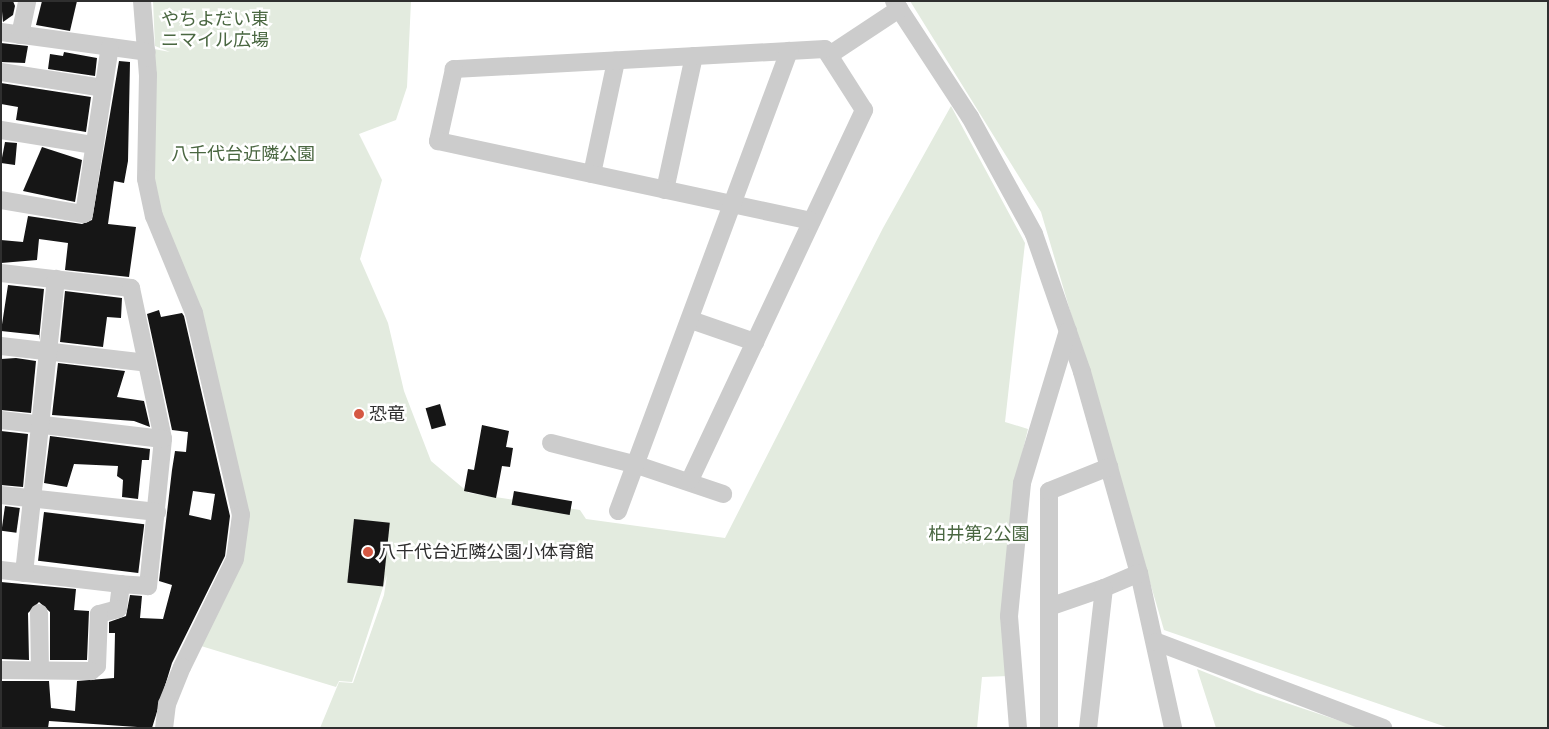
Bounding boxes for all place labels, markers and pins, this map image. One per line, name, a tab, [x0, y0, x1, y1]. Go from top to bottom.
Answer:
place label: 恐竜	[369, 403, 405, 425]
marker: 恐竜	[353, 408, 365, 420]
place label: 八千代台近隣公園小体育館	[378, 541, 594, 563]
marker: 八千代台近隣公園小体育館	[362, 546, 374, 558]

